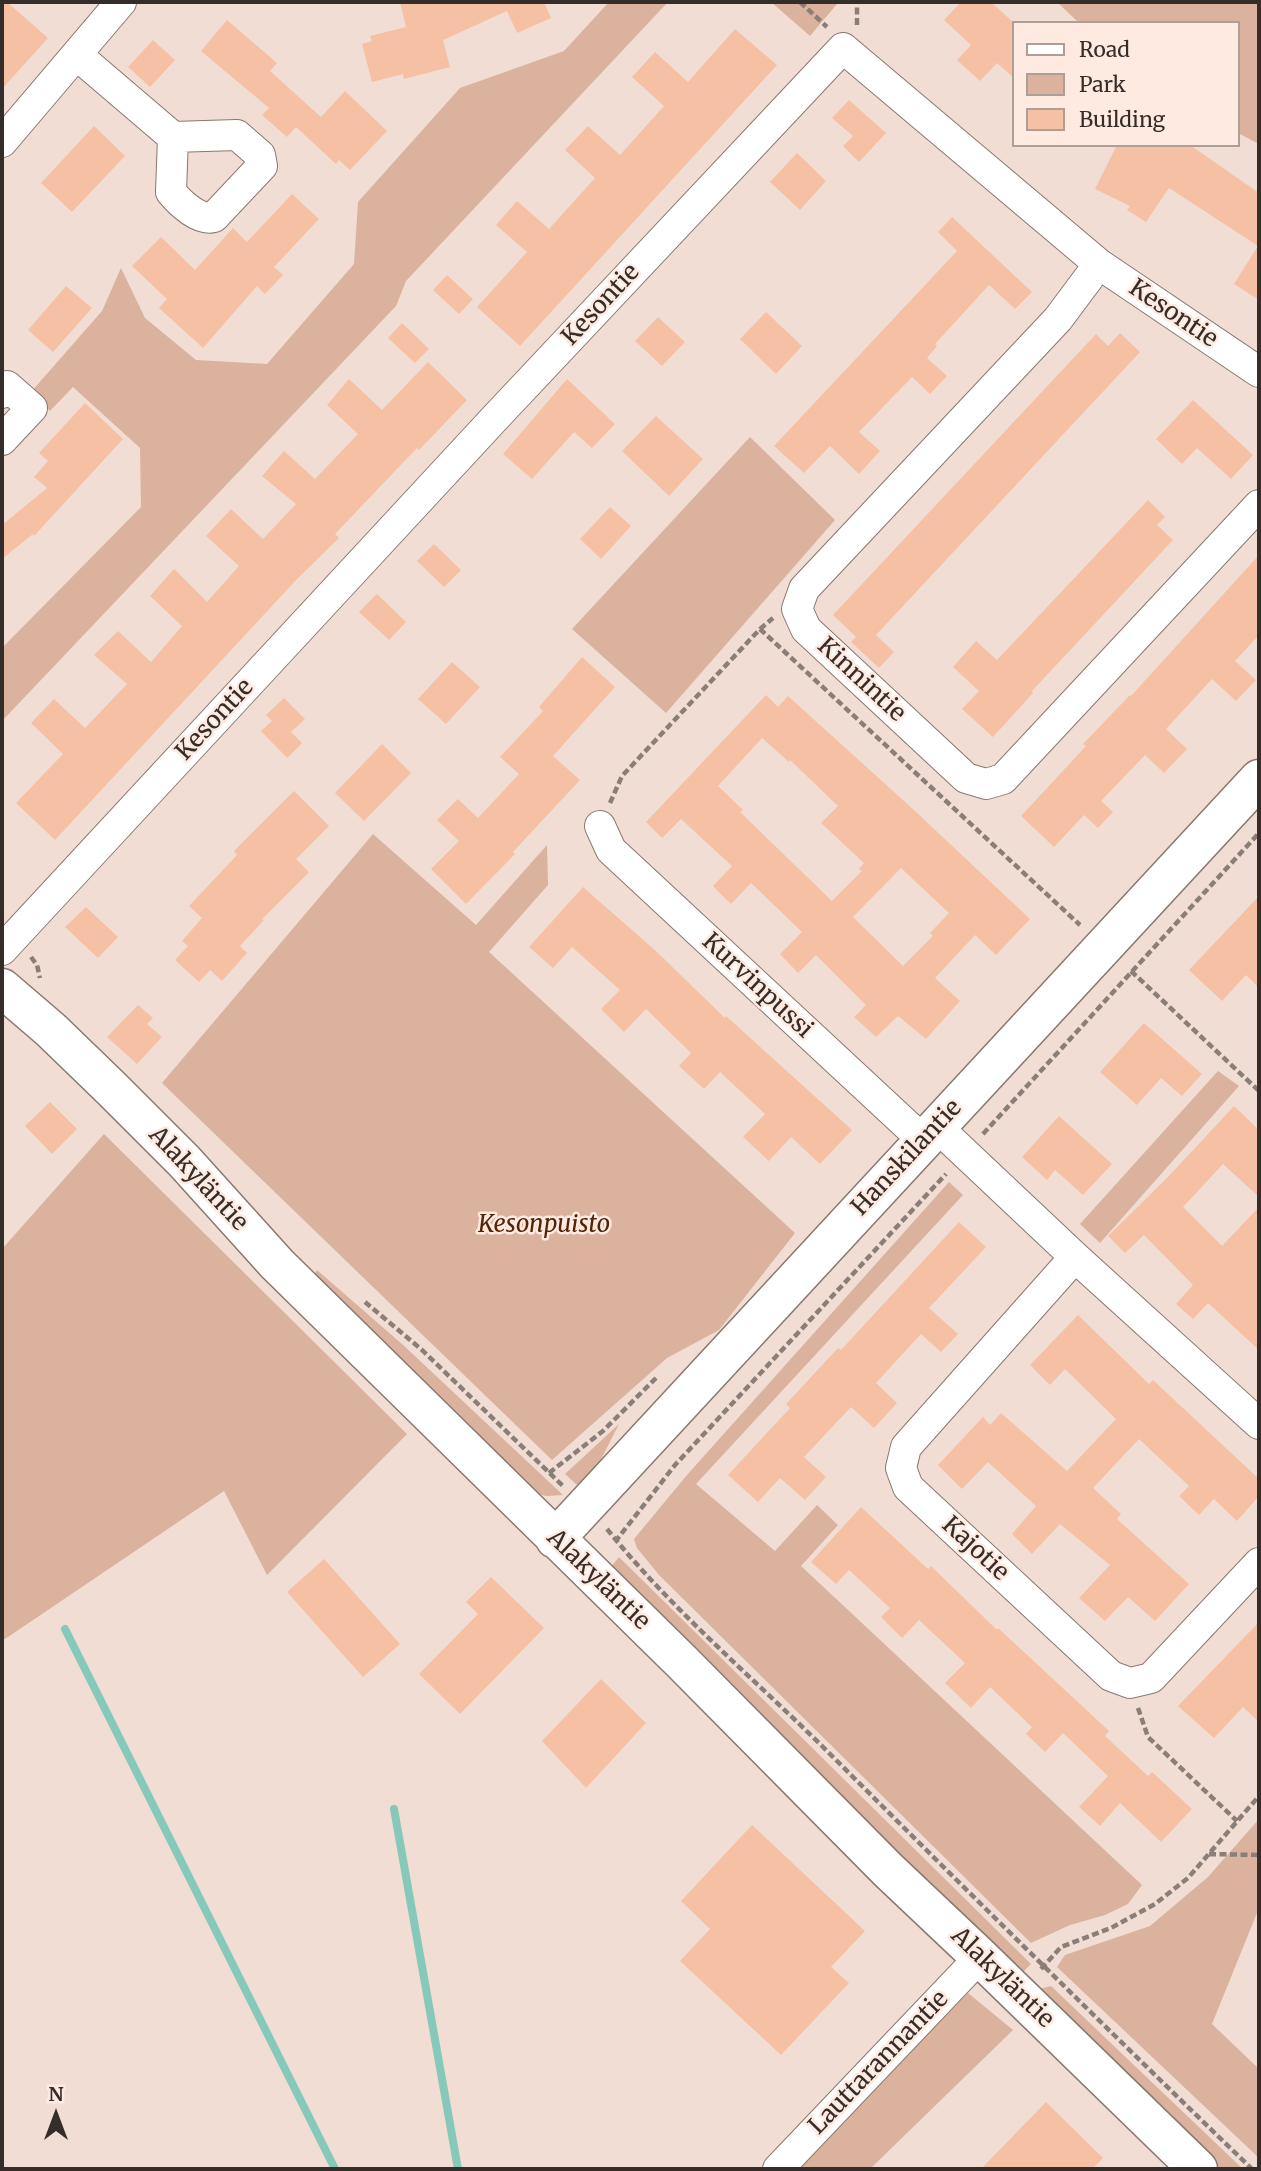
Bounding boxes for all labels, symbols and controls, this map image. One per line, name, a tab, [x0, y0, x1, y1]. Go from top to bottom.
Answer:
legend	[1012, 21, 1240, 147]
text: Road	[1079, 36, 1130, 63]
text: Park	[1079, 71, 1126, 98]
text: Building	[1079, 106, 1165, 133]
street label: Kesontie	[556, 258, 646, 352]
street label: Kesontie	[1123, 274, 1223, 354]
street label: Kinnintie	[811, 632, 911, 728]
street label: Kesontie	[170, 673, 260, 767]
street label: Kurvinpussi	[696, 928, 818, 1044]
street label: Hanskilantie	[846, 1094, 968, 1222]
street label: Alakyläntie	[143, 1121, 253, 1237]
park label: Kesonpuisto	[478, 1211, 610, 1239]
street label: Kajotie	[936, 1511, 1014, 1587]
street label: Alakyläntie	[541, 1524, 655, 1636]
street label: Alakyläntie	[945, 1922, 1059, 2034]
street label: Lauttarannantie	[803, 1985, 955, 2141]
north arrow	[21, 2080, 91, 2150]
text: N	[48, 2082, 64, 2106]

